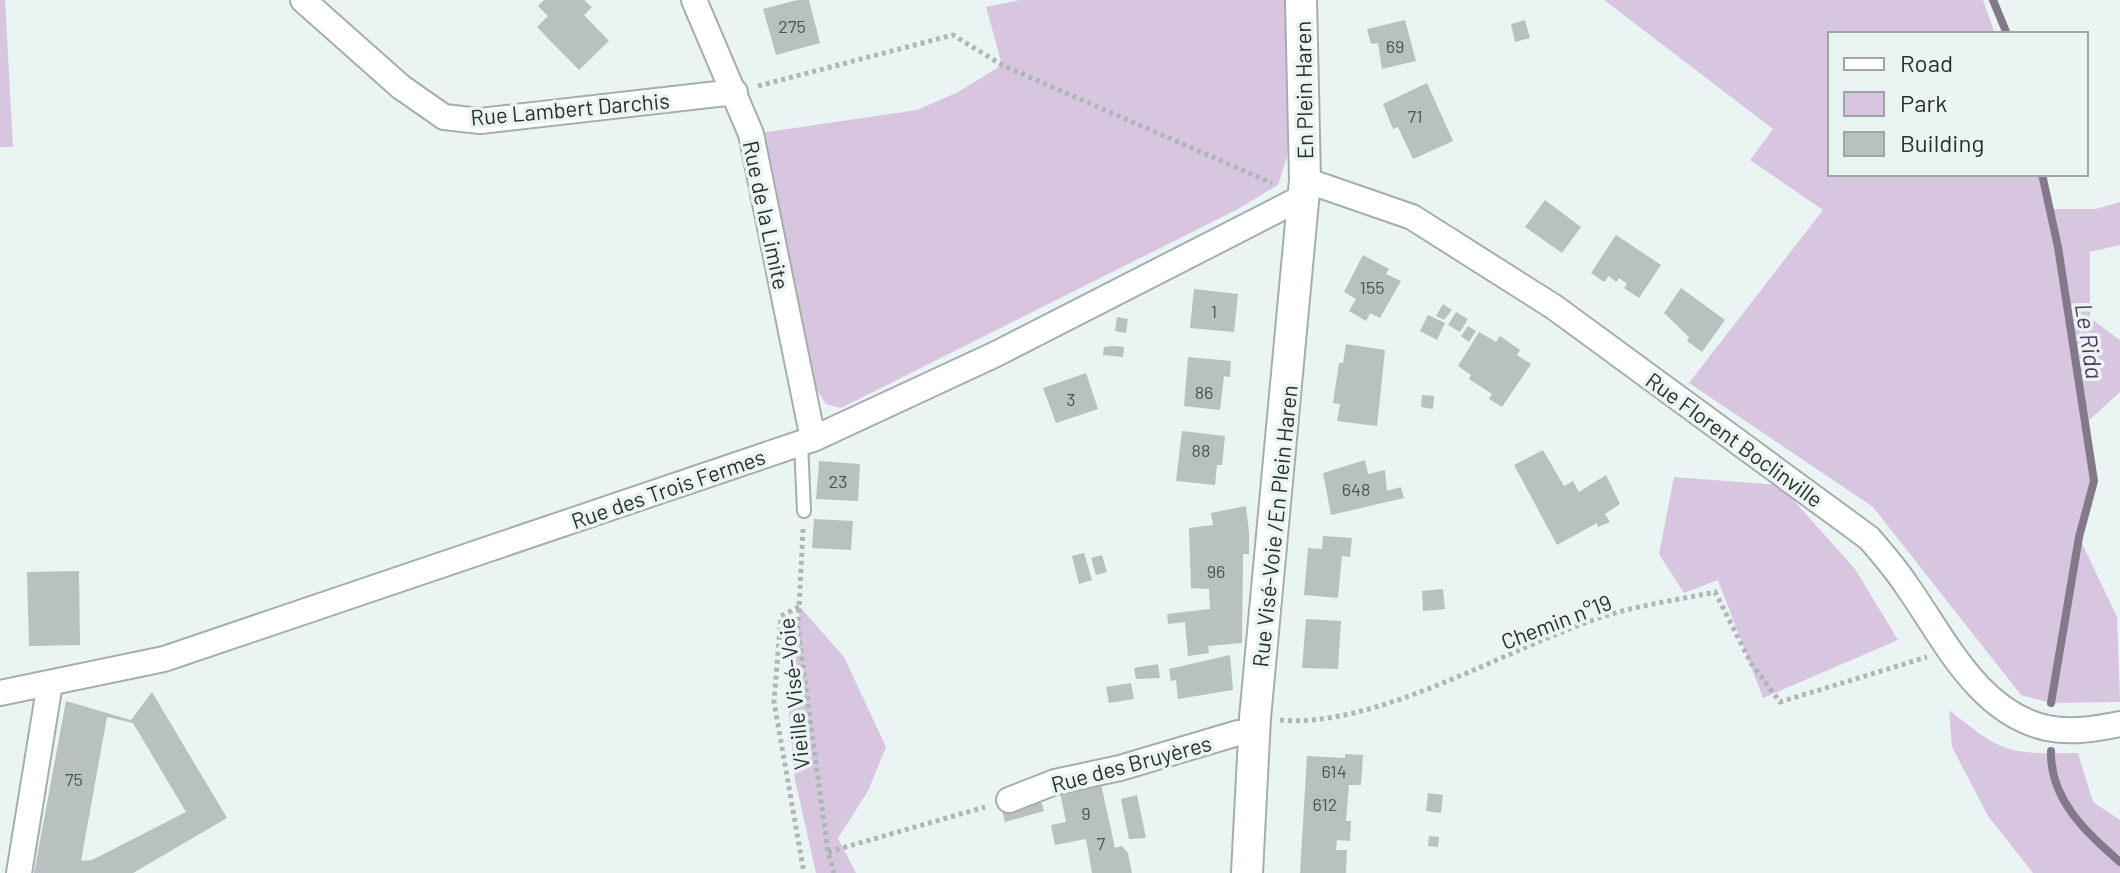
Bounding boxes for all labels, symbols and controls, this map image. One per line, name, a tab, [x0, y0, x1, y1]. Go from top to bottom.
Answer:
house number: 275	[778, 15, 806, 37]
street label: En Plein Haren	[1289, 21, 1317, 159]
legend	[1828, 32, 2088, 176]
house number: 69	[1386, 35, 1404, 57]
text: Road	[1900, 48, 1953, 77]
street label: Rue Lambert Darchis	[469, 86, 671, 130]
text: Park	[1900, 88, 1947, 117]
house number: 71	[1408, 105, 1422, 127]
text: Building	[1900, 128, 1984, 157]
street label: Rue de la Limite	[739, 138, 795, 292]
house number: 155	[1360, 276, 1384, 298]
house number: 1	[1211, 300, 1217, 322]
water label: Le Rida	[2070, 301, 2110, 381]
street label: Rue Florent Boclinville	[1641, 366, 1829, 512]
house number: 86	[1195, 381, 1213, 403]
street label: Rue Visé-Voie /En Plein Haren	[1246, 384, 1302, 668]
house number: 3	[1066, 388, 1076, 410]
house number: 88	[1192, 439, 1210, 461]
street label: Rue des Trois Fermes	[568, 443, 768, 533]
house number: 23	[829, 470, 847, 492]
house number: 648	[1342, 478, 1370, 500]
house number: 96	[1207, 560, 1225, 582]
street label: Chemin n°19	[1497, 588, 1615, 654]
street label: Vieille Visé-Voie	[772, 617, 814, 771]
street label: Rue des Bruyères	[1048, 729, 1214, 797]
house number: 614	[1321, 760, 1347, 782]
house number: 75	[65, 768, 83, 790]
house number: 612	[1313, 793, 1337, 815]
house number: 9	[1081, 802, 1091, 824]
house number: 7	[1097, 832, 1106, 854]

